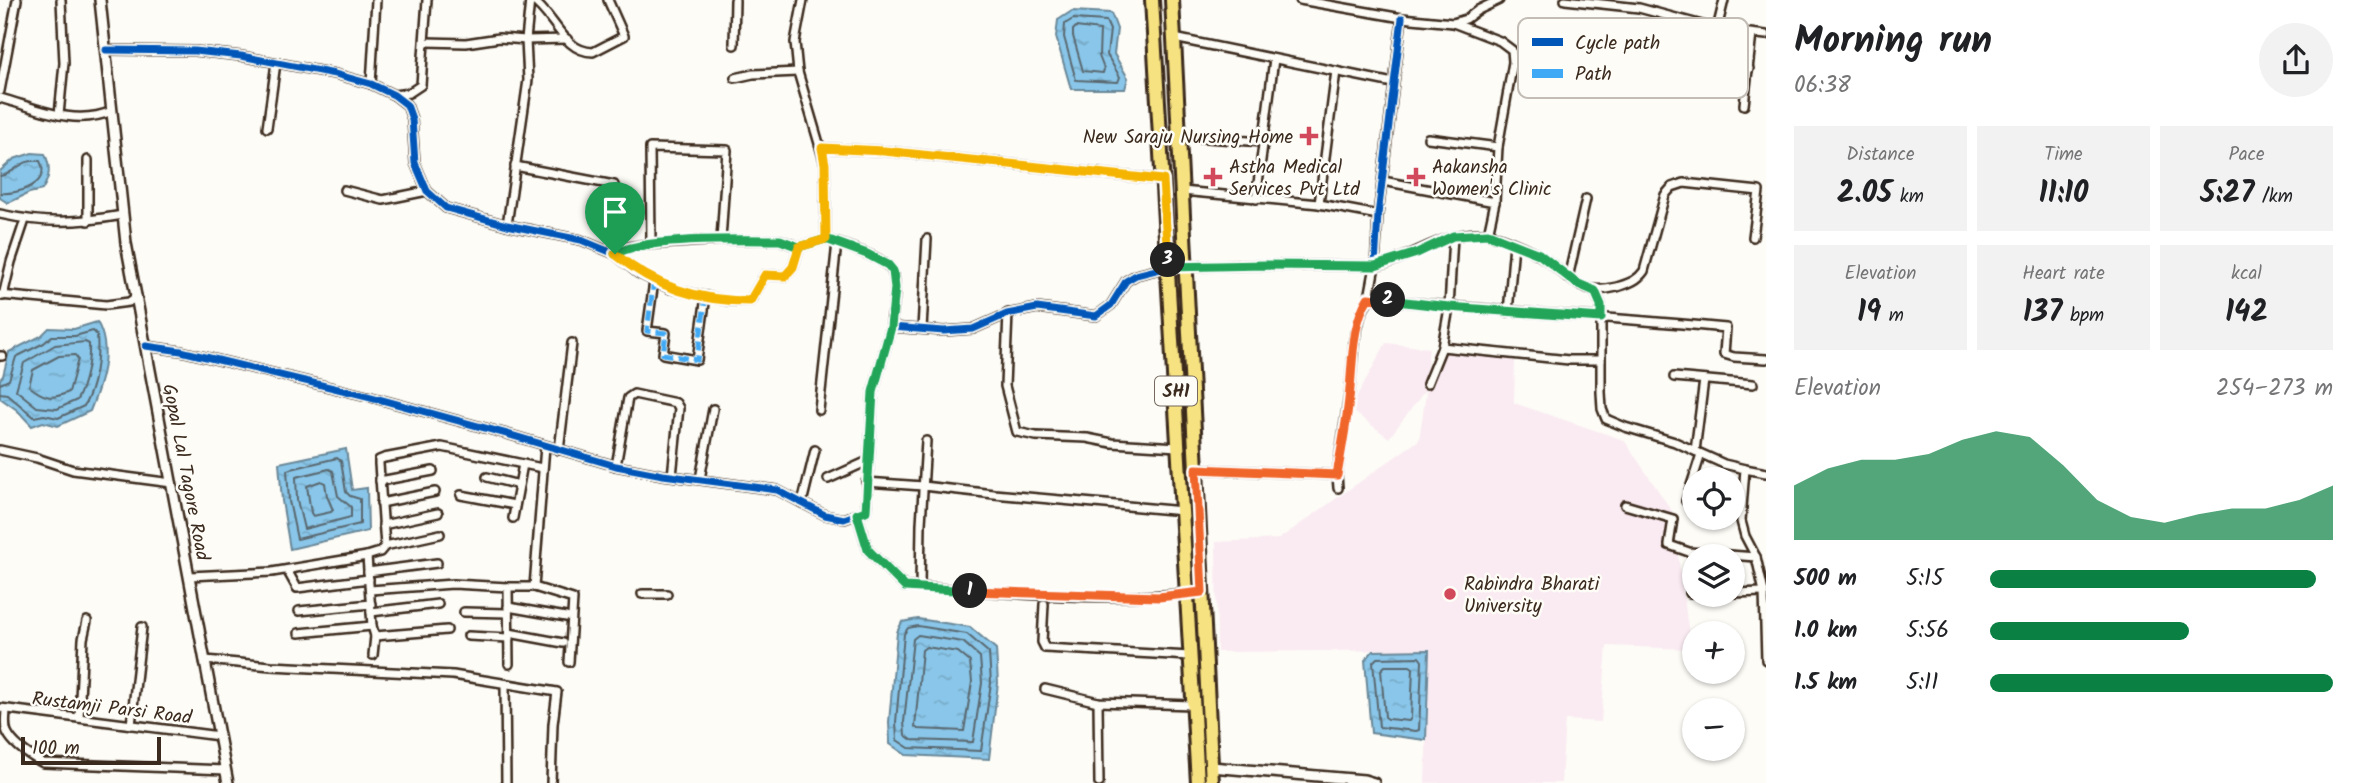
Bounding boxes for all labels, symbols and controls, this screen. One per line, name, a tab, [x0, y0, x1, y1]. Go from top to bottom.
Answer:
text: Morning run	[1794, 12, 1992, 72]
legend	[1518, 18, 1748, 98]
button: share	[2259, 23, 2333, 97]
text: Cycle path	[1575, 29, 1660, 59]
text: Path	[1575, 60, 1612, 90]
text: 06:38	[1794, 68, 1851, 104]
place label: New Saraju Nursing Home	[1083, 123, 1293, 153]
marker: New Saraju Nursing Home	[1299, 126, 1319, 146]
text: Distance	[1846, 140, 1915, 170]
text: Time	[2044, 140, 2083, 170]
text: Pace	[2228, 140, 2265, 170]
place label: Astha Medical Services Pvt Ltd	[1229, 153, 1360, 205]
place label: Aakansha Women's Clinic	[1432, 153, 1551, 205]
marker: Astha Medical Services Pvt Ltd	[1203, 167, 1223, 187]
marker: Aakansha Women's Clinic	[1406, 167, 1426, 187]
text: 2.05	[1837, 170, 1892, 218]
text: 11:10	[2039, 170, 2088, 218]
text: 5:27	[2200, 170, 2254, 218]
pin	[585, 182, 645, 254]
text: km	[1892, 182, 1924, 212]
text: /km	[2254, 182, 2293, 212]
icon: arrive	[596, 193, 634, 231]
pin: 3	[1150, 243, 1186, 278]
text: 3	[1162, 244, 1173, 274]
text: Elevation	[1845, 259, 1916, 289]
text: Heart rate	[2022, 259, 2105, 289]
text: kcal	[2231, 259, 2262, 289]
pin: 2	[1370, 282, 1406, 318]
text: 2	[1382, 284, 1393, 314]
text: 19	[1857, 289, 1881, 337]
text: 137	[2023, 289, 2062, 337]
text: 142	[2225, 289, 2268, 337]
text: m	[1881, 301, 1904, 331]
text: bpm	[2062, 301, 2104, 331]
text: Elevation	[1794, 371, 1881, 407]
text: 254–273 m	[2216, 371, 2333, 407]
road number: SH1	[1155, 376, 1197, 405]
street label: Gopal Lal Tagore Road	[153, 382, 217, 564]
map controls	[1682, 467, 1745, 761]
button: locate	[1682, 467, 1745, 530]
button: layers	[1682, 544, 1745, 607]
text: 500 m	[1794, 561, 1857, 597]
text: 5:15	[1906, 561, 1944, 597]
place label: Rabindra Bharati University	[1464, 570, 1601, 622]
pin: 1	[953, 574, 988, 608]
text: 1	[967, 575, 972, 605]
marker: Rabindra Bharati University	[1442, 586, 1458, 602]
text: 1.0 km	[1794, 613, 1857, 649]
text: 5:56	[1906, 613, 1949, 649]
button: +	[1682, 621, 1745, 684]
text: 1.5 km	[1794, 665, 1857, 701]
text: 5:11	[1906, 665, 1938, 701]
street label: Rustamji Parsi Road	[30, 684, 194, 734]
button: −	[1682, 698, 1745, 761]
scale bar	[21, 734, 161, 766]
text: 100 m	[32, 734, 80, 764]

